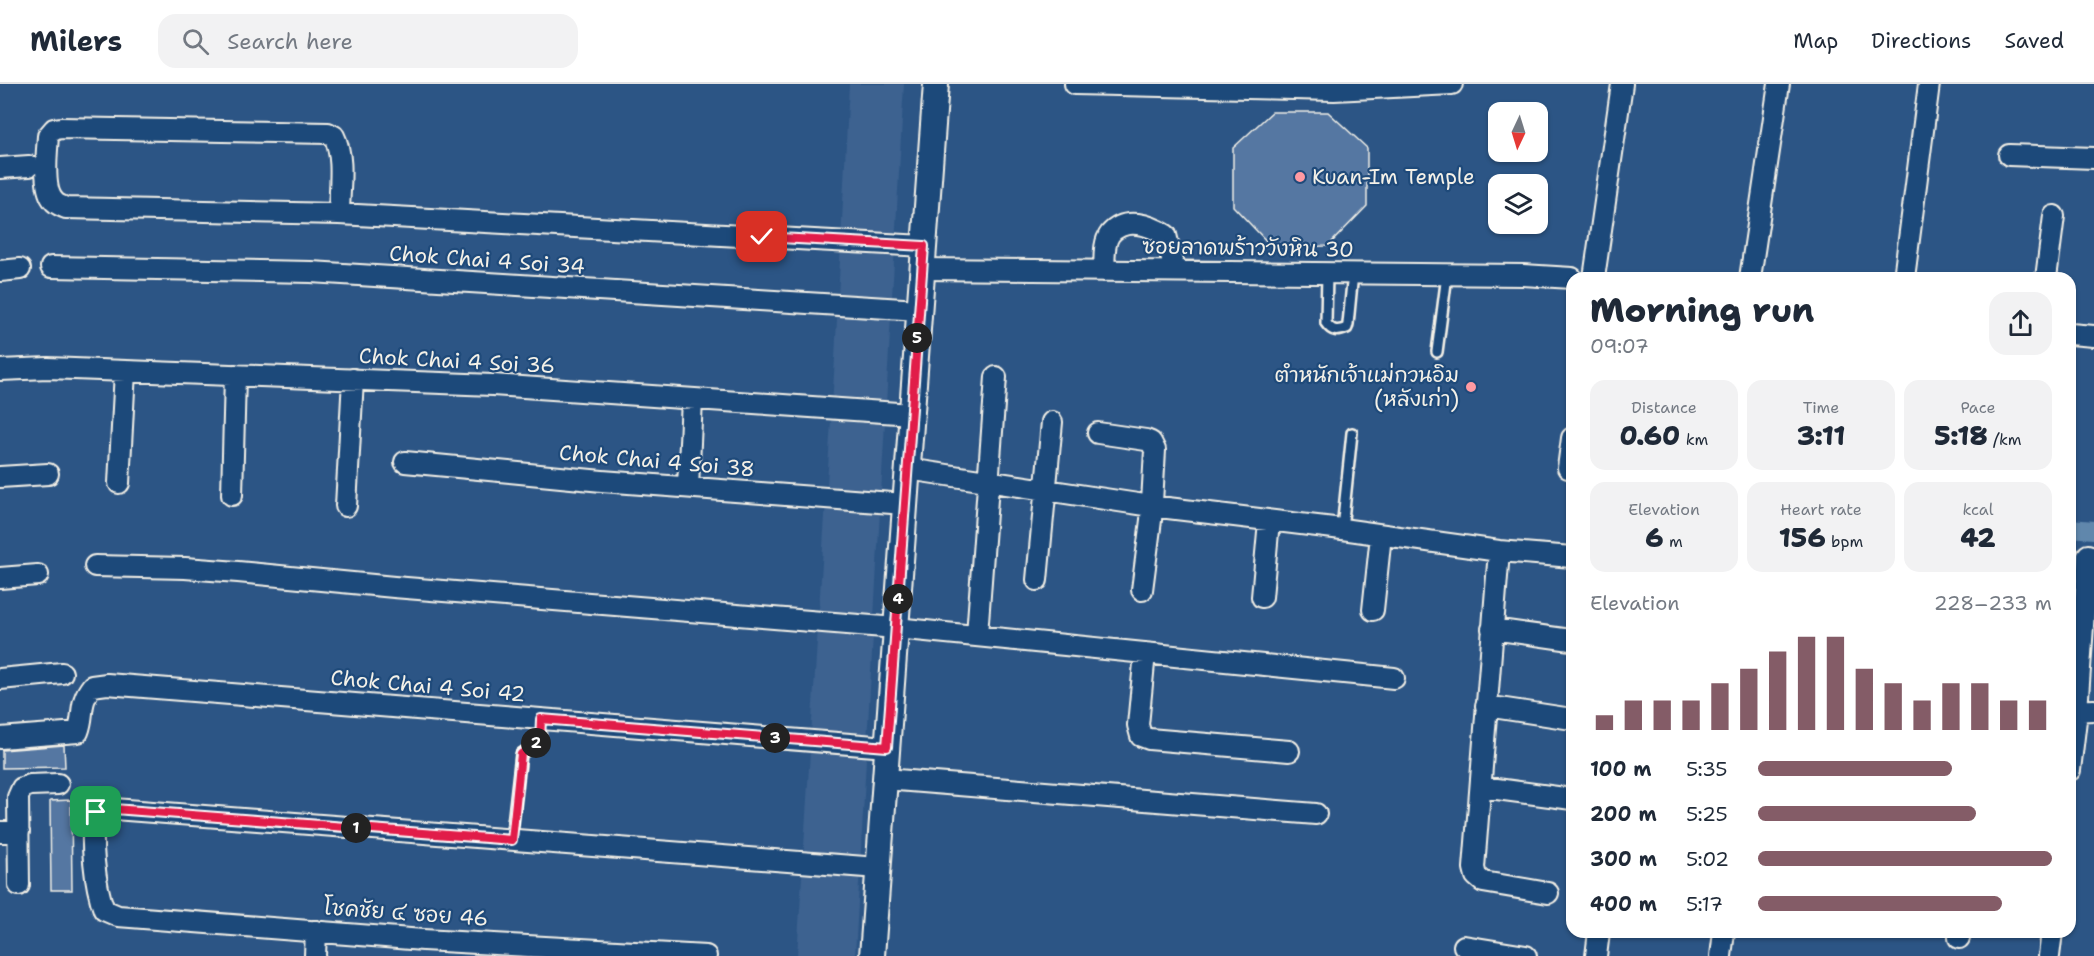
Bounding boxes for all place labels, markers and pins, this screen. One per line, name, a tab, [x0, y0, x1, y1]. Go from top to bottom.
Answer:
place label: Kuan-Im Temple	[1312, 163, 1475, 191]
marker: Kuan-Im Temple	[1293, 170, 1307, 184]
pin	[736, 211, 787, 262]
pin: 5	[902, 323, 932, 353]
place label: ตำหนักเจ้าแม่กวนอิม (หลังเก่า)	[1275, 361, 1459, 413]
marker: ตำหนักเจ้าแม่กวนอิม (หลังเก่า)	[1464, 380, 1478, 394]
pin: 4	[883, 584, 913, 614]
pin: 3	[760, 723, 790, 753]
pin: 2	[521, 728, 551, 758]
pin	[70, 786, 121, 837]
pin: 1	[341, 813, 371, 843]

